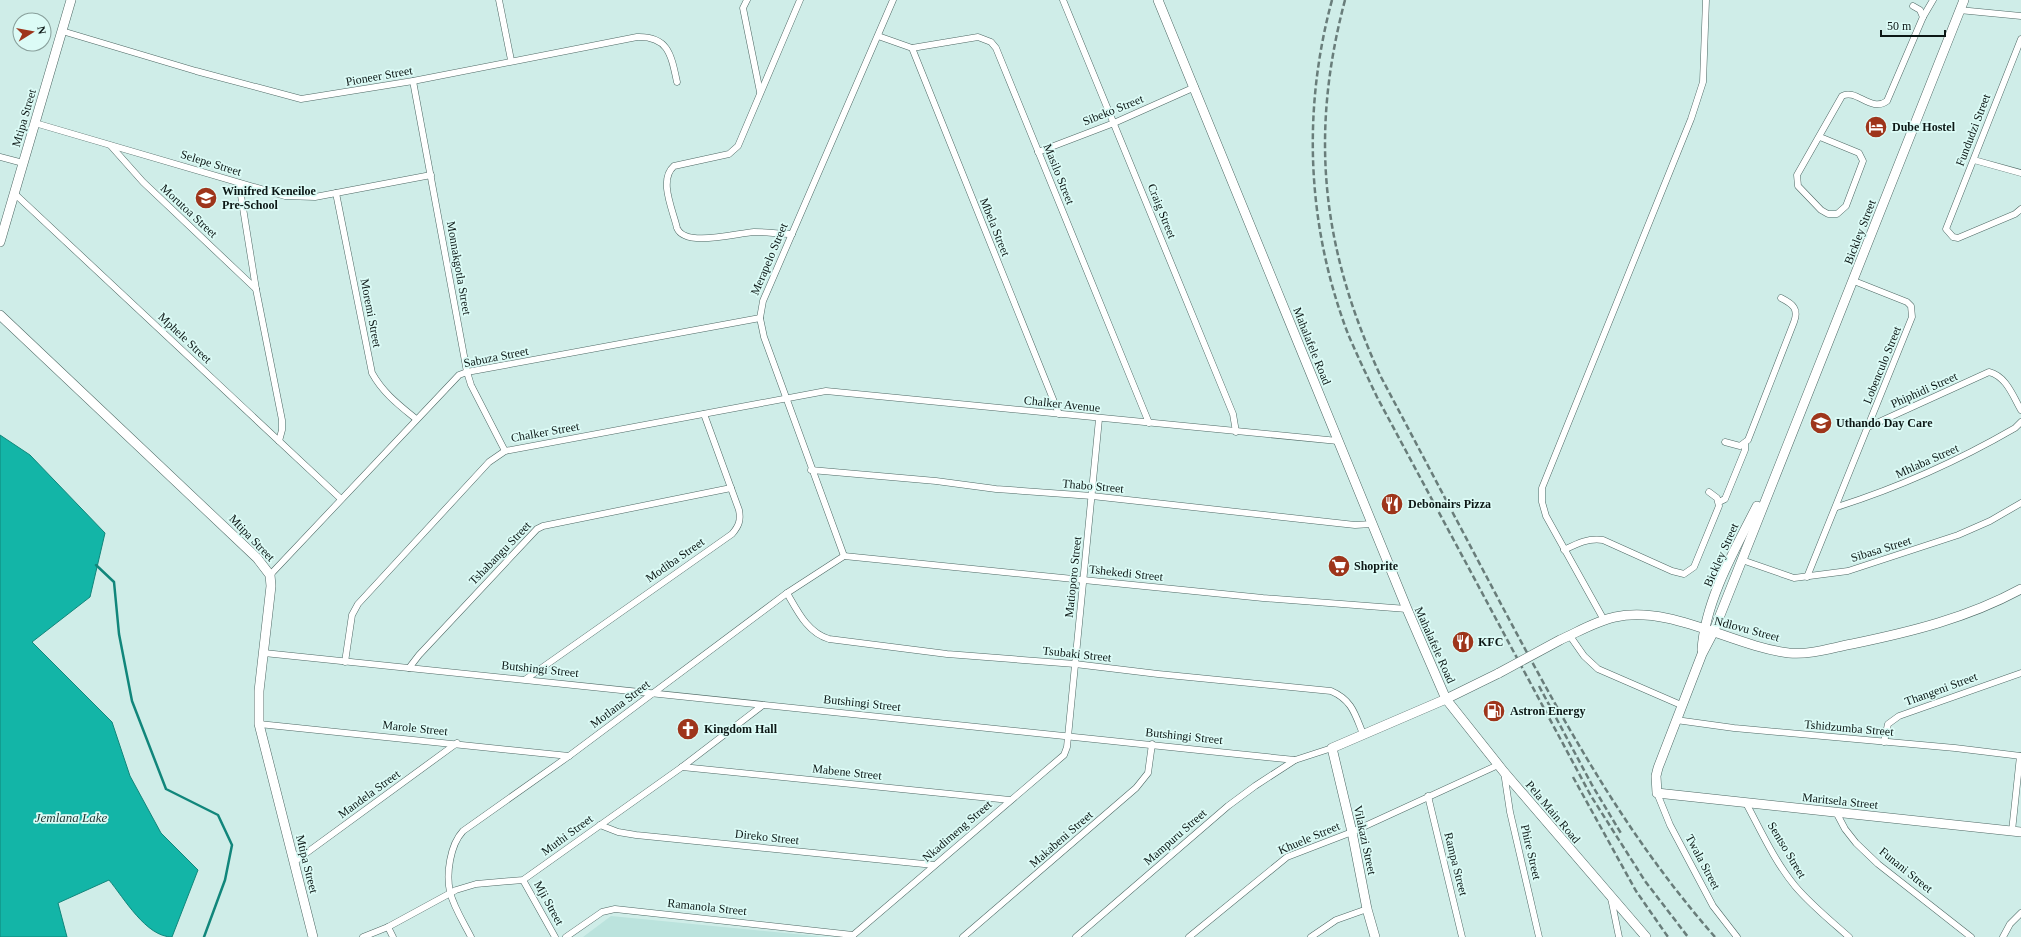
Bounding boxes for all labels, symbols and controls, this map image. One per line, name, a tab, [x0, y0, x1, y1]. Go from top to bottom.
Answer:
north arrow	[12, 12, 52, 52]
scale bar	[1881, 12, 1945, 38]
text: 50 m	[1887, 19, 1912, 33]
text: N	[35, 25, 48, 35]
street label: Pioneer Street	[344, 63, 414, 89]
street label: Mtipa Street	[9, 87, 39, 149]
street label: Sibeko Street	[1081, 91, 1146, 129]
street label: Fundudzi Street	[1953, 91, 1993, 168]
hotel icon: Dube Hostel	[1863, 114, 1889, 140]
place label: Dube Hostel	[1892, 120, 1956, 134]
street label: Masilo Street	[1040, 142, 1078, 207]
street label: Selepe Street	[179, 147, 244, 179]
street label: Morutoa Street	[158, 181, 221, 241]
street label: Craig Street	[1145, 182, 1180, 241]
place label: Winifred Keneiloe Pre-School	[222, 184, 317, 212]
school or university icon: Winifred Keneiloe Pre-School	[193, 185, 219, 211]
street label: Mbela Street	[977, 196, 1013, 259]
street label: Bickley Street	[1841, 197, 1879, 266]
street label: Monnakgotla Street	[444, 220, 474, 317]
street label: Merapelo Street	[748, 220, 791, 297]
street label: Moremi Street	[357, 277, 385, 349]
street label: Mahalafele Road	[1290, 305, 1334, 387]
street label: Mphele Street	[155, 310, 215, 367]
street label: Lobenculo Street	[1860, 324, 1904, 406]
street label: Sabuza Street	[462, 344, 530, 370]
street label: Phiphidi Street	[1888, 369, 1960, 411]
street label: Chalker Avenue	[1023, 393, 1101, 415]
school or university icon: Uthando Day Care	[1808, 410, 1834, 436]
place label: Uthando Day Care	[1836, 416, 1933, 430]
street label: Chalker Street	[510, 419, 581, 445]
street label: Mhlaba Street	[1893, 441, 1961, 481]
street label: Thabo Street	[1062, 476, 1125, 496]
restaurant icon: Debonairs Pizza	[1379, 491, 1405, 517]
place label: Debonairs Pizza	[1408, 497, 1491, 511]
street label: Mtipa Street	[226, 512, 278, 565]
street label: Tshabangu Street	[466, 518, 534, 588]
street label: Bickley Street	[1701, 520, 1742, 589]
street label: Sibasa Street	[1849, 533, 1913, 565]
street label: Modiba Street	[643, 534, 708, 585]
street label: Matioporo Street	[1062, 535, 1084, 618]
supermarket icon: Shoprite	[1326, 553, 1352, 579]
place label: Shoprite	[1354, 559, 1399, 573]
street label: Tshekedi Street	[1088, 562, 1164, 584]
street label: Mahalafele Road	[1412, 605, 1458, 685]
street label: Ndlovu Street	[1713, 614, 1782, 645]
restaurant icon: KFC	[1450, 629, 1476, 655]
place label: KFC	[1478, 635, 1503, 649]
street label: Tsubaki Street	[1042, 643, 1113, 665]
street label: Butshingi Street	[501, 658, 580, 680]
street label: Thangeni Street	[1903, 669, 1980, 709]
street label: Motlana Street	[587, 677, 653, 731]
street label: Butshingi Street	[823, 692, 902, 714]
fuel station icon: Astron Energy	[1481, 698, 1507, 724]
place label: Astron Energy	[1510, 704, 1585, 718]
church icon: Kingdom Hall	[675, 716, 701, 742]
street label: Tshidzumba Street	[1804, 717, 1895, 739]
street label: Marole Street	[382, 718, 449, 738]
place label: Kingdom Hall	[704, 722, 778, 736]
street label: Butshingi Street	[1145, 725, 1224, 747]
street label: Mabene Street	[812, 761, 883, 783]
street label: Mandela Street	[335, 767, 403, 821]
street label: Pela Main Road	[1523, 778, 1583, 846]
street label: Maritsela Street	[1801, 790, 1879, 812]
street label: Nkadimeng Street	[920, 797, 995, 865]
street label: Vilakazi Street	[1351, 804, 1379, 877]
street label: Mampuru Street	[1141, 806, 1210, 868]
street label: Makabeni Street	[1027, 807, 1096, 870]
water label: Jemlana Lake	[35, 810, 108, 825]
street label: Muthi Street	[538, 811, 596, 858]
street label: Khuele Street	[1276, 818, 1343, 857]
street label: Sentso Street	[1765, 819, 1810, 881]
street label: Phire Street	[1518, 823, 1544, 882]
street label: Direko Street	[734, 827, 800, 847]
street label: Rampa Street	[1441, 831, 1471, 898]
street label: Twala Street	[1683, 832, 1724, 892]
street label: Mtipa Street	[293, 833, 321, 895]
street label: Funani Street	[1877, 844, 1936, 896]
street label: Mji Street	[531, 878, 567, 928]
street label: Ramanola Street	[667, 896, 748, 918]

